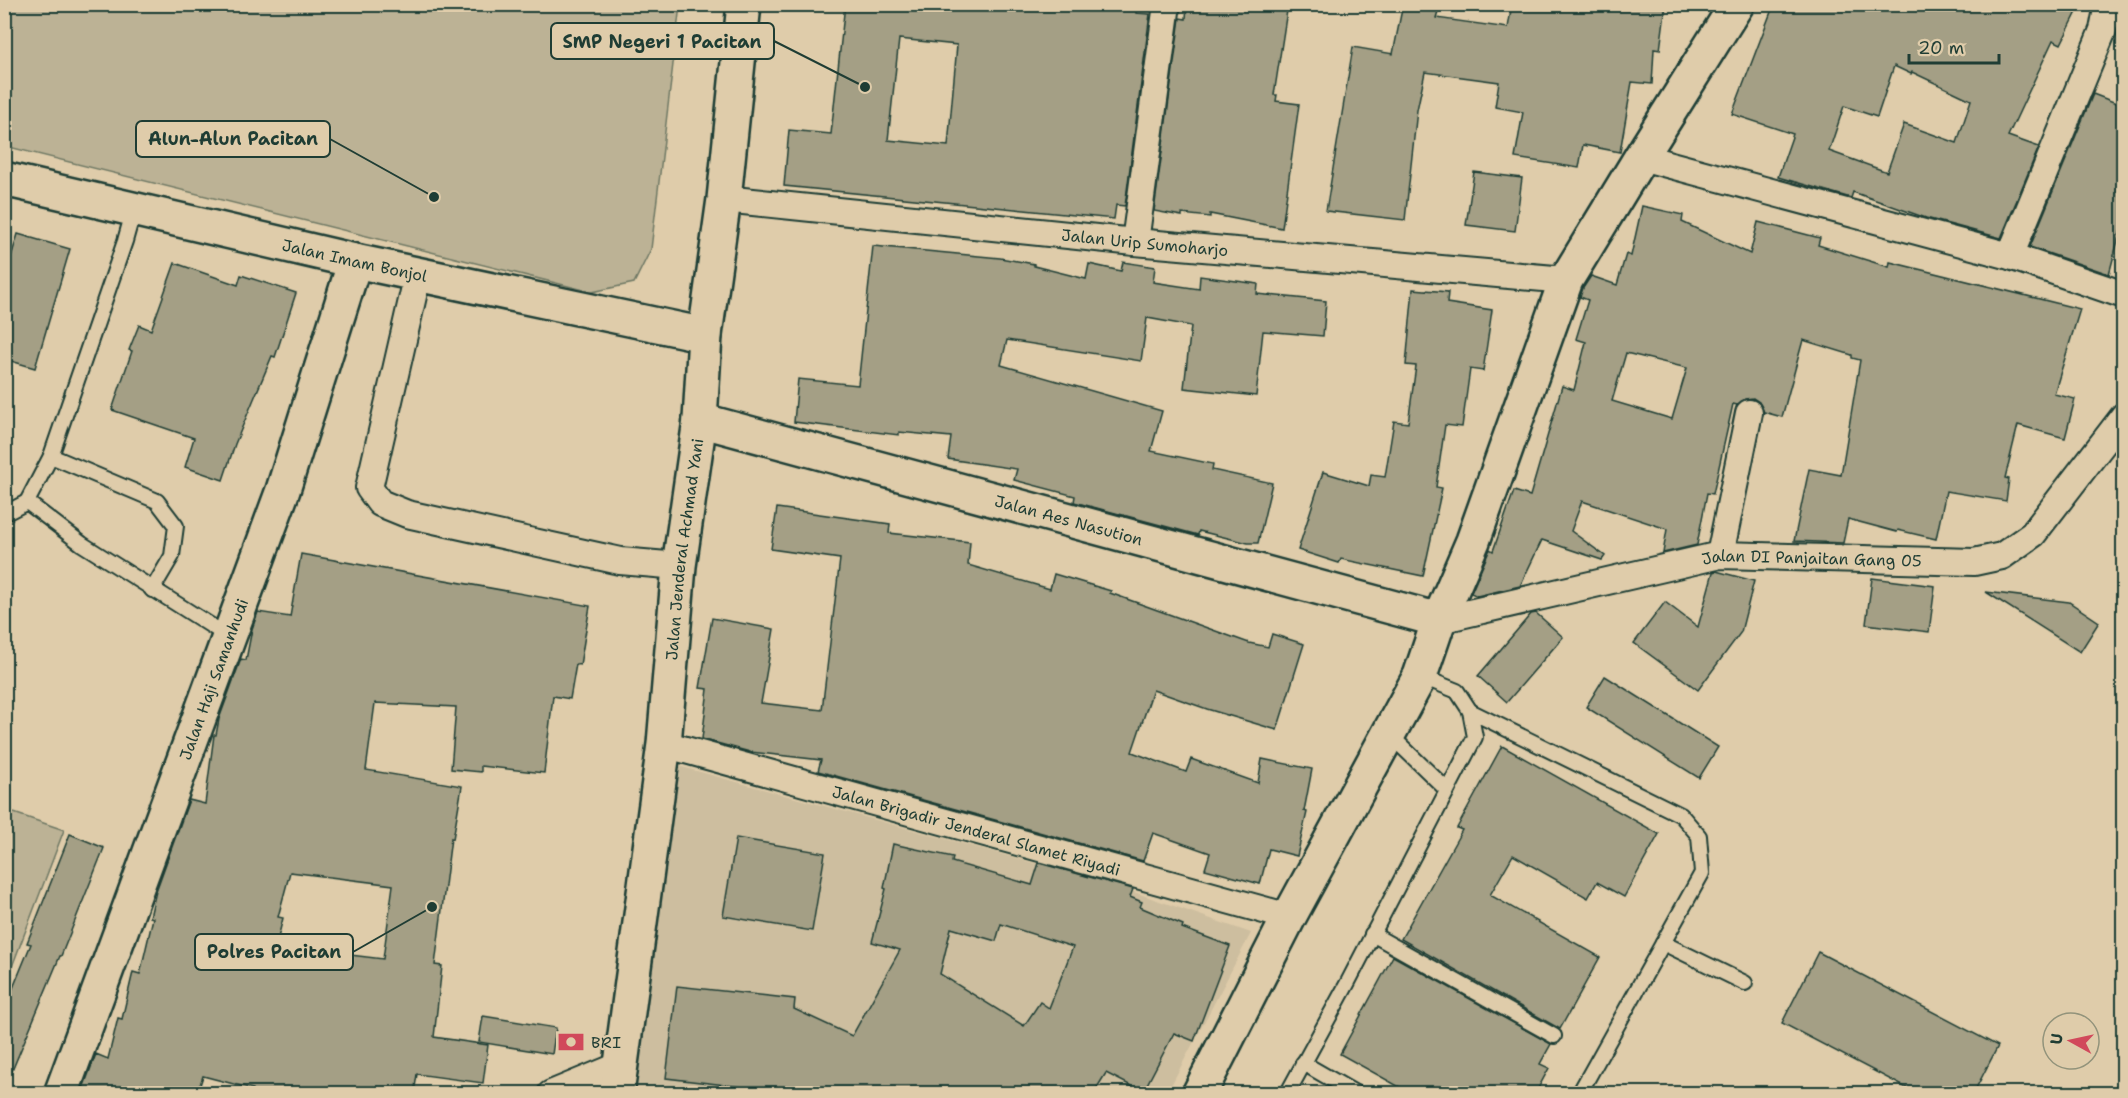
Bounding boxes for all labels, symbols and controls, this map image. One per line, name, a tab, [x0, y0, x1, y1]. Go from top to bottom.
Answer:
callout: SMP Negeri 1 Pacitan	[551, 23, 774, 59]
scale bar	[1909, 27, 1999, 65]
text: SMP Negeri 1 Pacitan	[562, 30, 762, 54]
text: 20 m	[1918, 36, 1964, 60]
callout: Alun-Alun Pacitan	[136, 121, 330, 157]
text: Alun-Alun Pacitan	[148, 127, 318, 151]
street label: Jalan Urip Sumoharjo	[1060, 224, 1229, 261]
street label: Jalan Imam Bonjol	[280, 234, 429, 287]
street label: Jalan Jenderal Achmad Yani	[661, 437, 708, 661]
street label: Jalan Aes Nasution	[992, 490, 1145, 550]
street label: Jalan DI Panjaitan Gang 05	[1700, 545, 1922, 571]
street label: Jalan Haji Samanhudi	[174, 595, 253, 763]
street label: Jalan Brigadir Jenderal Slamet Riyadi	[830, 781, 1123, 880]
callout: Polres Pacitan	[195, 934, 353, 970]
text: Polres Pacitan	[207, 940, 341, 964]
north arrow	[2041, 1011, 2101, 1071]
bank icon: BRI	[556, 1027, 586, 1057]
place label: BRI	[591, 1032, 621, 1053]
text: U	[2045, 1032, 2068, 1046]

